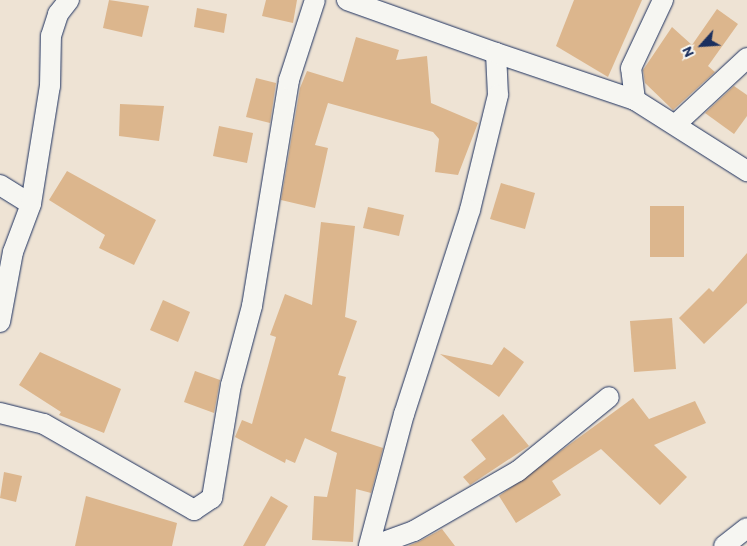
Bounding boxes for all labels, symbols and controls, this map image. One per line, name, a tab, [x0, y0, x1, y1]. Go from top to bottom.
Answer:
north arrow	[677, 20, 727, 70]
text: N	[678, 44, 698, 60]

